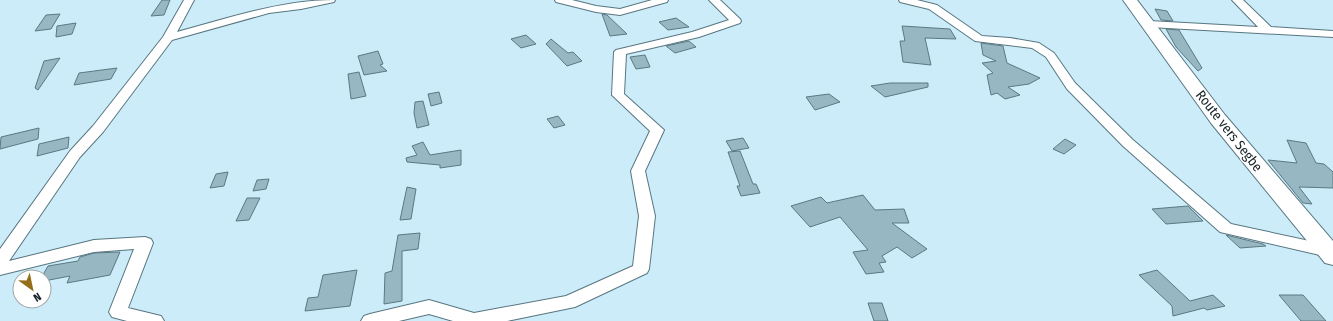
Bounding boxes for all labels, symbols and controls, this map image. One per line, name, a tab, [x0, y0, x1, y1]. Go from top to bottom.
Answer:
street label: Route vers Segbe	[1192, 87, 1266, 175]
north arrow	[12, 269, 52, 309]
text: N	[31, 290, 43, 304]

